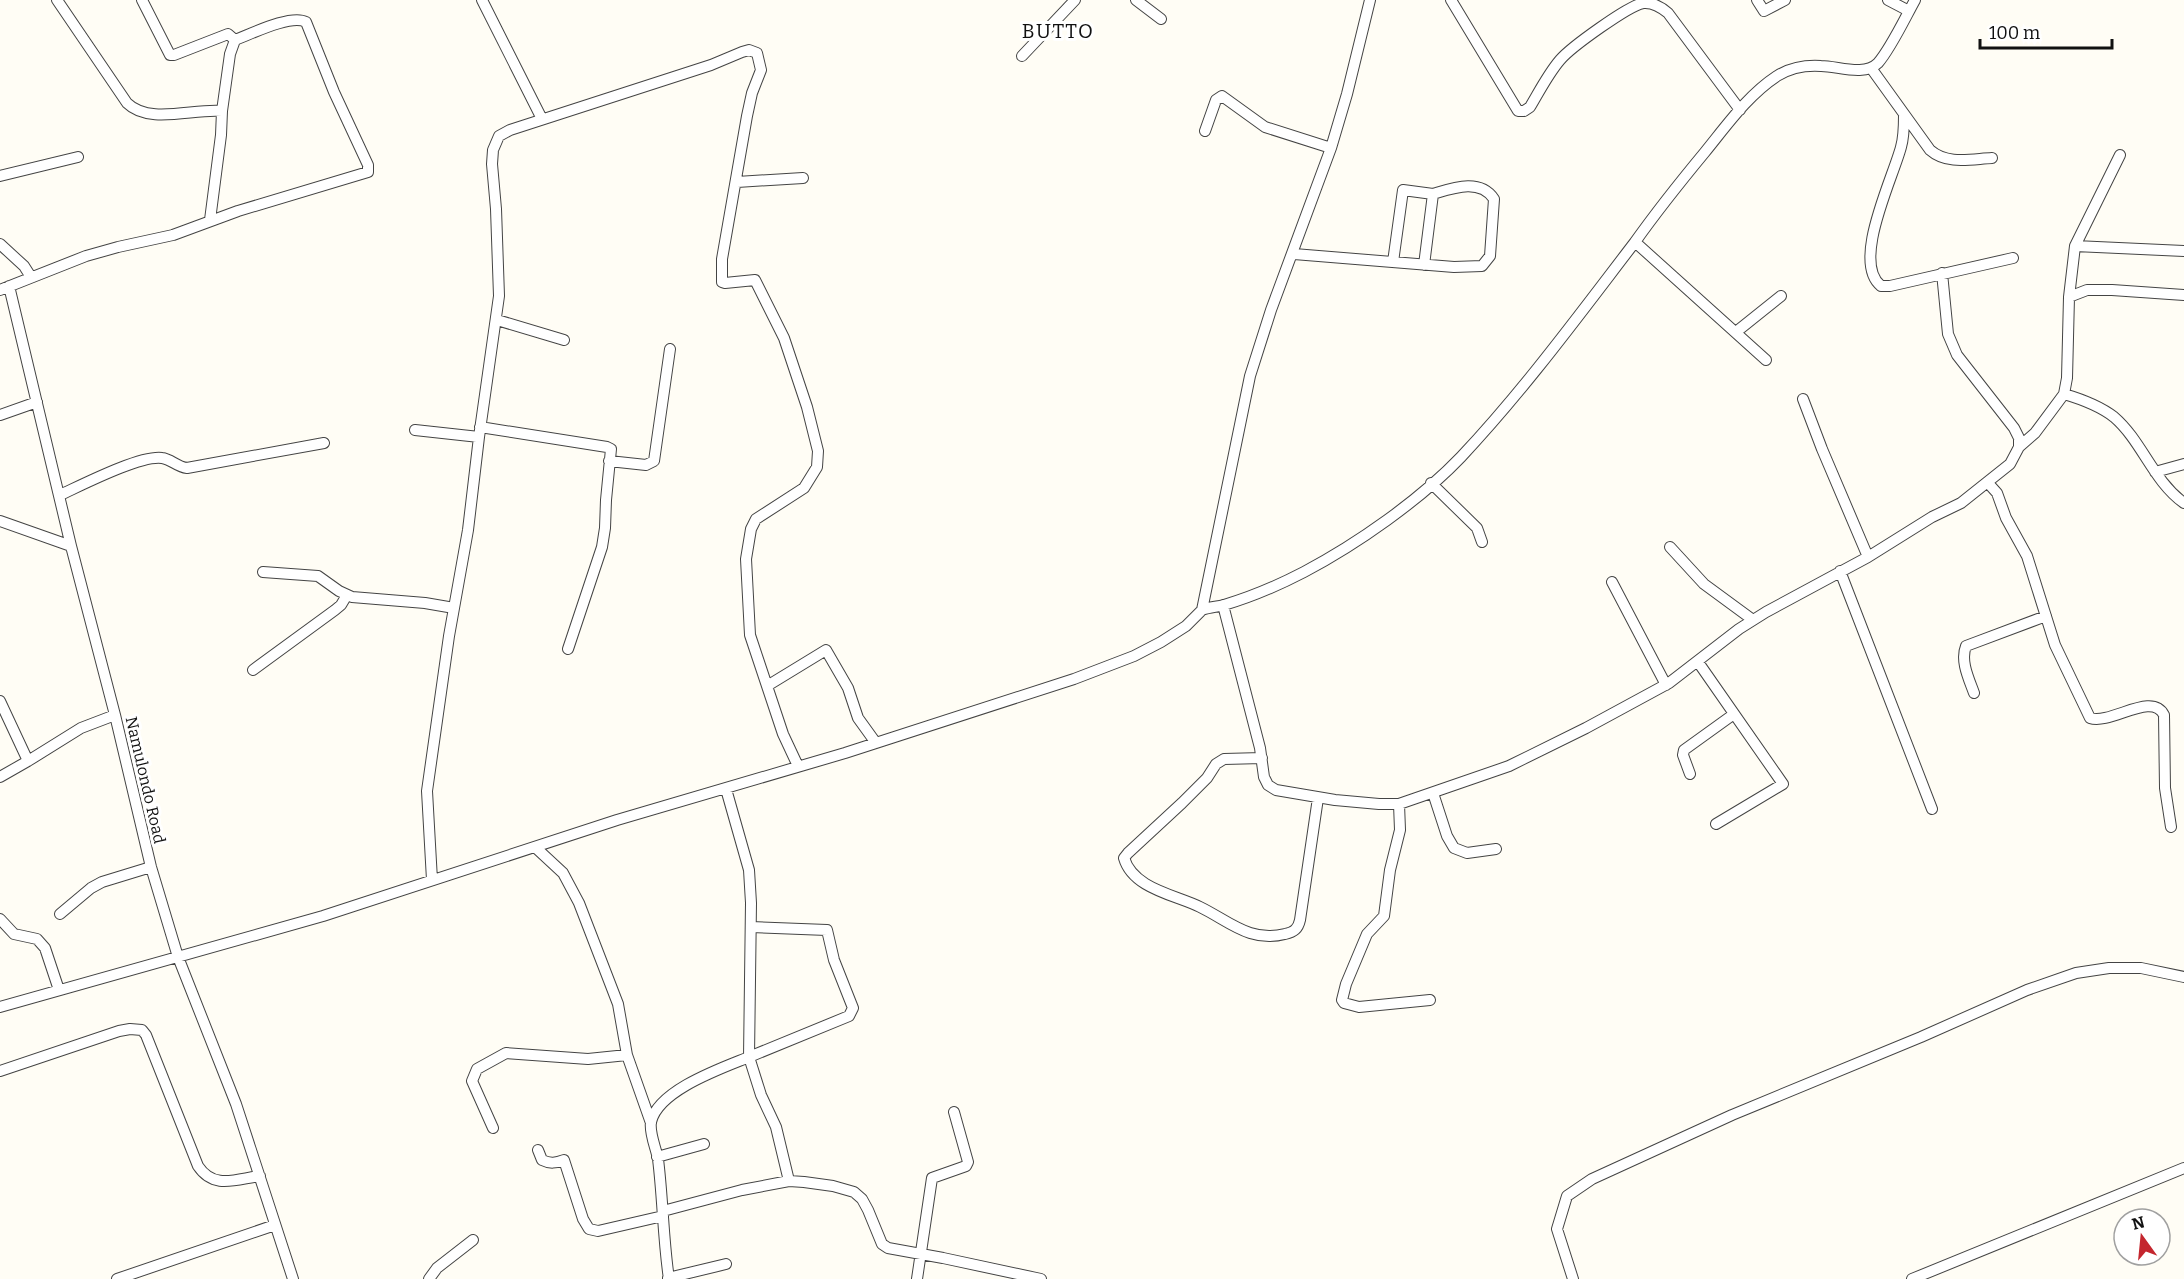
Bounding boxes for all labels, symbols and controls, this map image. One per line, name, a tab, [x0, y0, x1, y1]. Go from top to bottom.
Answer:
scale bar	[1980, 12, 2112, 50]
district label: BUTTO	[1022, 19, 1094, 43]
text: 100 m	[1989, 22, 2040, 44]
street label: Namulondo Road	[122, 715, 169, 846]
north arrow	[2112, 1207, 2172, 1267]
text: N	[2130, 1212, 2147, 1234]

